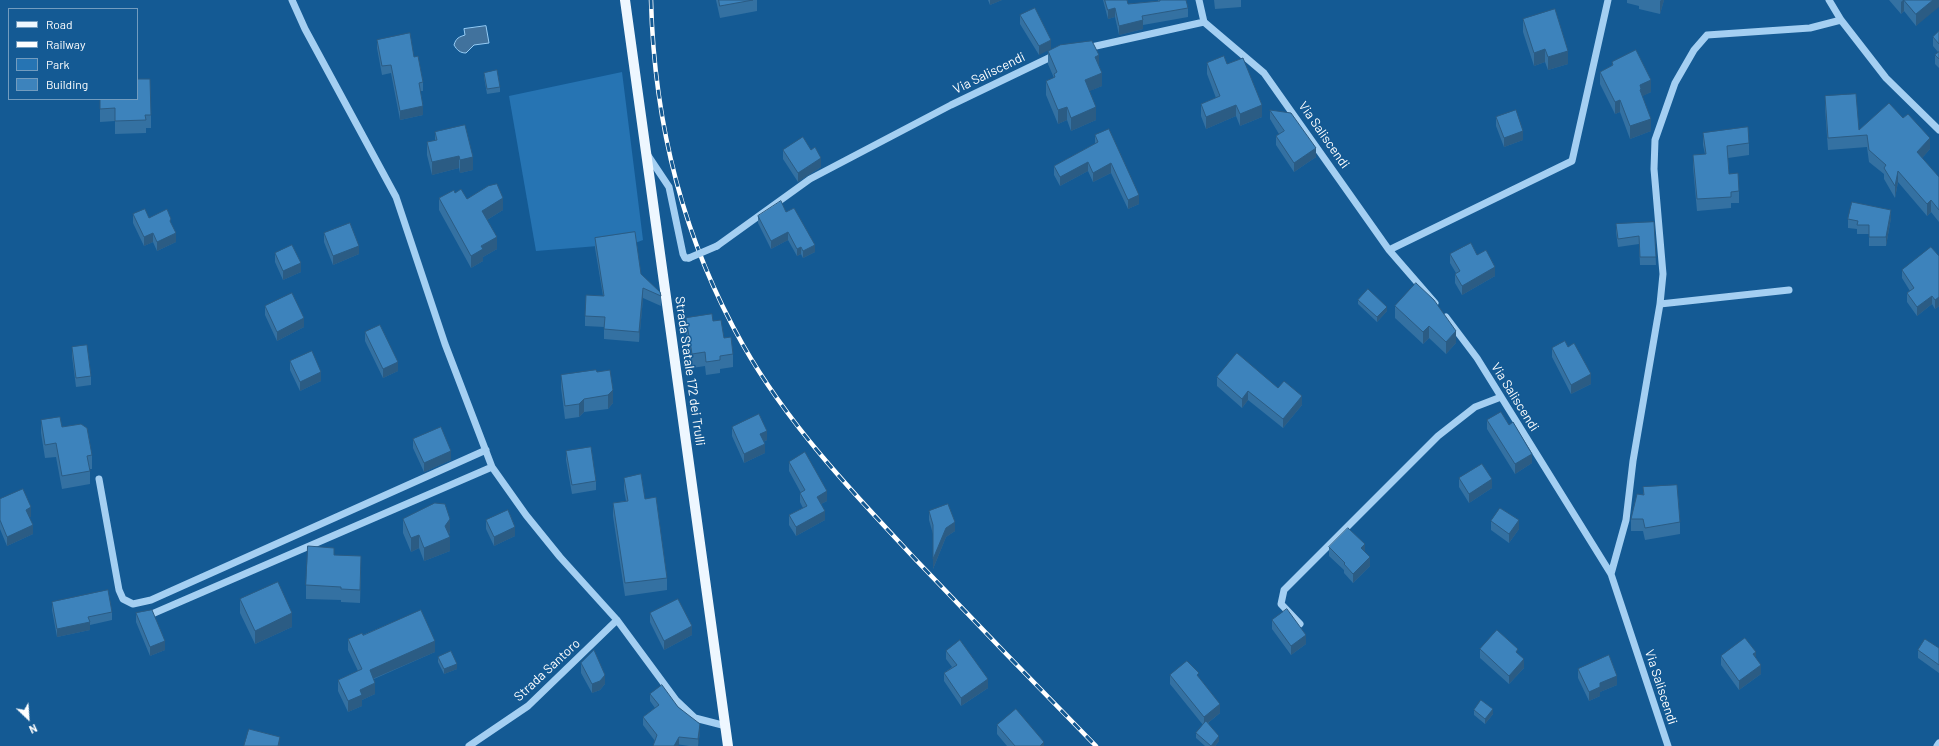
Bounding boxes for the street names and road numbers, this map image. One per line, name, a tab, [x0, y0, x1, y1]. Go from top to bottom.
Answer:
street label: Via Saliscendi	[951, 49, 1027, 97]
street label: Via Saliscendi	[1295, 99, 1353, 171]
street label: Strada Statale 172 dei Trulli	[672, 295, 708, 447]
street label: Via Saliscendi	[1488, 360, 1542, 434]
street label: Strada Santoro	[511, 635, 583, 705]
street label: Via Saliscendi	[1642, 648, 1680, 726]

